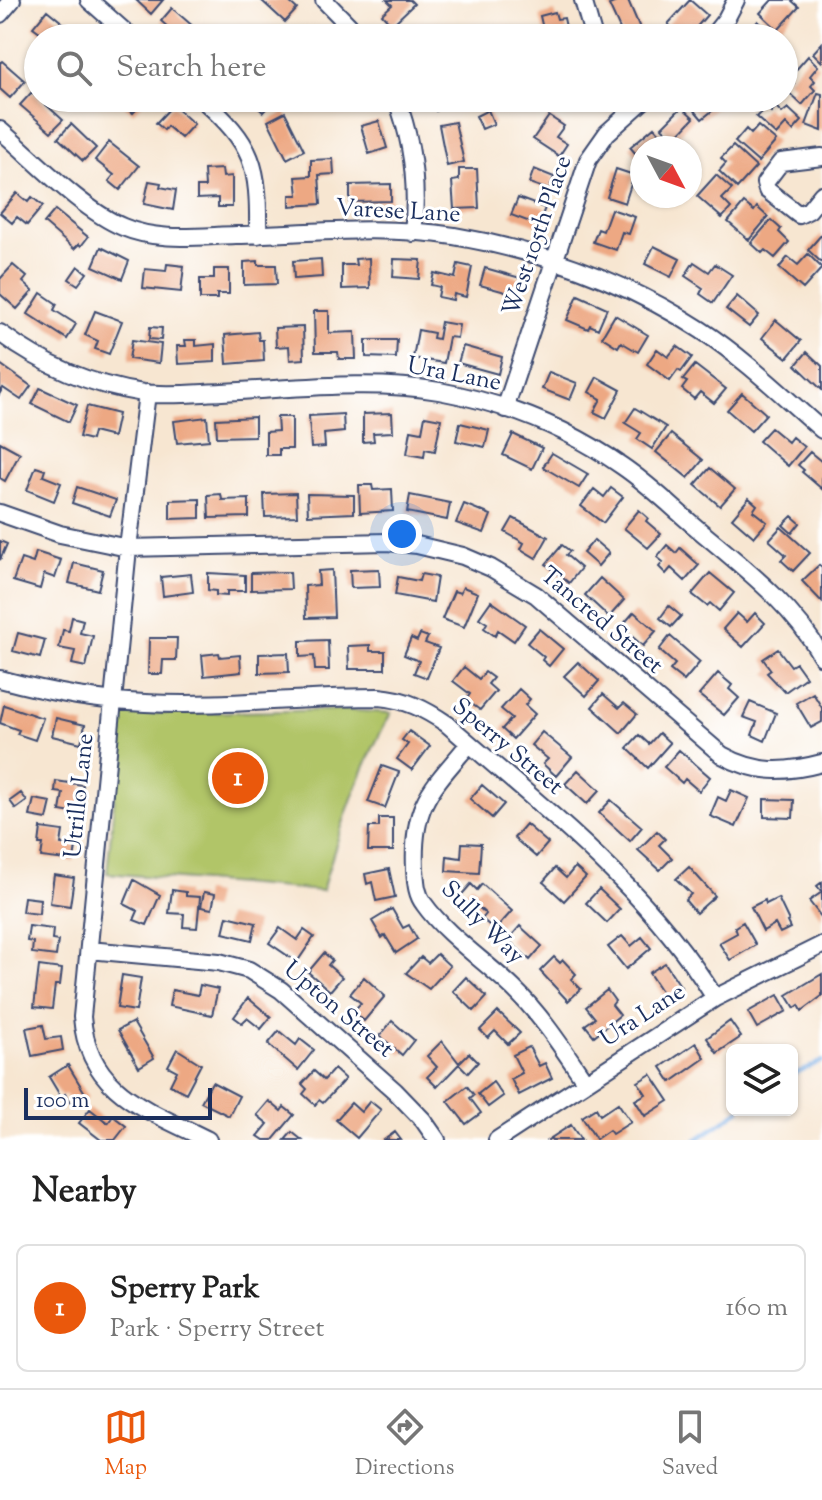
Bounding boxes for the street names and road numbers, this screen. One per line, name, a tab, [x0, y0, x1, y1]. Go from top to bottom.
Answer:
street label: West 105th Place	[495, 151, 581, 321]
street label: Varese Lane	[335, 192, 461, 232]
street label: Ura Lane	[404, 349, 504, 401]
street label: Tancred Street	[532, 559, 670, 683]
street label: Sperry Street	[444, 690, 570, 804]
street label: Utrillo Lane	[57, 732, 103, 860]
street label: Sully Way	[432, 873, 532, 973]
street label: Upton Street	[275, 953, 401, 1067]
street label: Ura Lane	[594, 976, 692, 1056]

